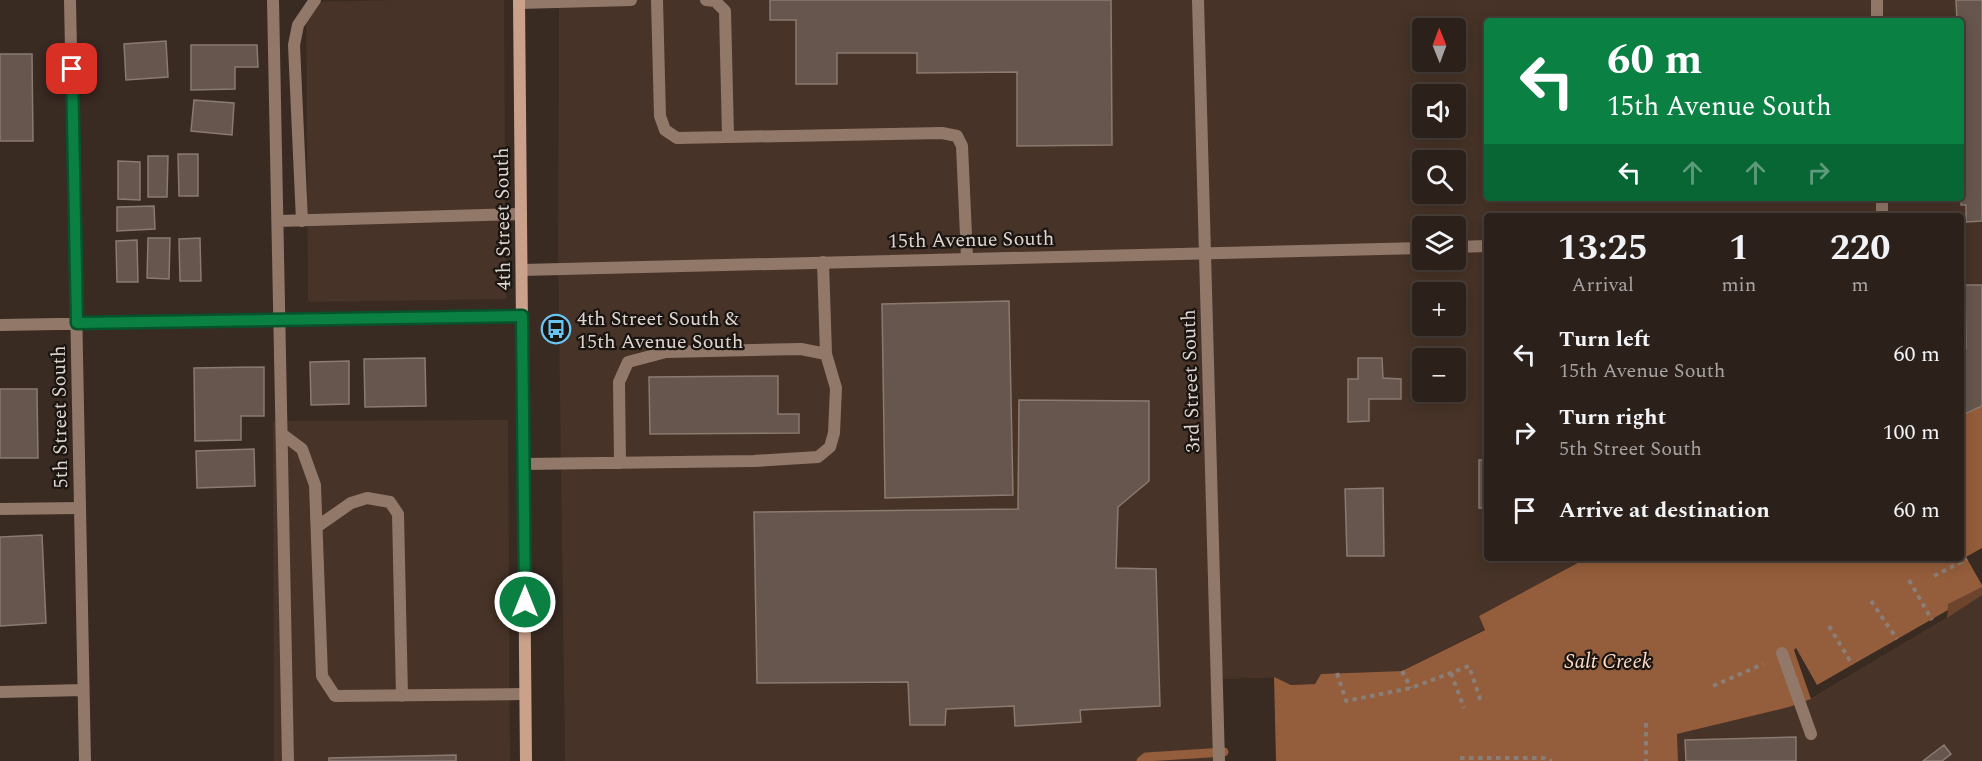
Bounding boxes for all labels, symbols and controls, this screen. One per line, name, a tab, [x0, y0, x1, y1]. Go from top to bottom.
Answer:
north arrow	[1412, 18, 1466, 72]
map controls	[1412, 18, 1466, 402]
text: 60 m	[1607, 29, 1702, 92]
icon: left	[1508, 42, 1586, 120]
pin	[46, 43, 97, 94]
icon: arrive	[55, 52, 88, 85]
button: sound	[1412, 84, 1466, 138]
text: 15th Avenue South	[1607, 86, 1832, 128]
street label: 4th Street South	[487, 147, 519, 291]
button: search	[1412, 150, 1466, 204]
icon: left	[1613, 156, 1646, 189]
icon: ahead	[1676, 156, 1709, 189]
icon: ahead	[1739, 156, 1772, 189]
icon: right	[1802, 156, 1835, 189]
button: layers	[1412, 216, 1466, 270]
text: 13:25	[1557, 221, 1648, 276]
text: 1	[1729, 221, 1749, 276]
text: 220	[1830, 221, 1890, 276]
street label: 15th Avenue South	[888, 224, 1055, 256]
text: Arrival	[1572, 270, 1634, 300]
text: min	[1721, 270, 1756, 300]
text: m	[1852, 270, 1869, 300]
button: +	[1412, 282, 1466, 336]
place label: 4th Street South & 15th Avenue South	[577, 304, 744, 357]
street label: 3rd Street South	[1174, 309, 1208, 453]
bus stop icon: 4th Street South & 15th Avenue South	[540, 313, 572, 345]
text: Turn left	[1559, 323, 1651, 356]
icon: left	[1508, 338, 1541, 371]
text: 60 m	[1894, 338, 1940, 371]
street label: 5th Street South	[44, 345, 76, 489]
button: −	[1412, 348, 1466, 402]
text: 15th Avenue South	[1559, 356, 1726, 386]
text: Turn right	[1559, 401, 1666, 434]
icon: right	[1508, 416, 1541, 449]
text: 100 m	[1883, 416, 1940, 449]
text: 5th Street South	[1559, 434, 1702, 464]
icon: arrive	[1508, 494, 1541, 527]
text: Arrive at destination	[1559, 494, 1770, 527]
text: 60 m	[1894, 494, 1940, 527]
position arrow	[493, 570, 557, 634]
water label: Salt Creek	[1564, 646, 1652, 678]

